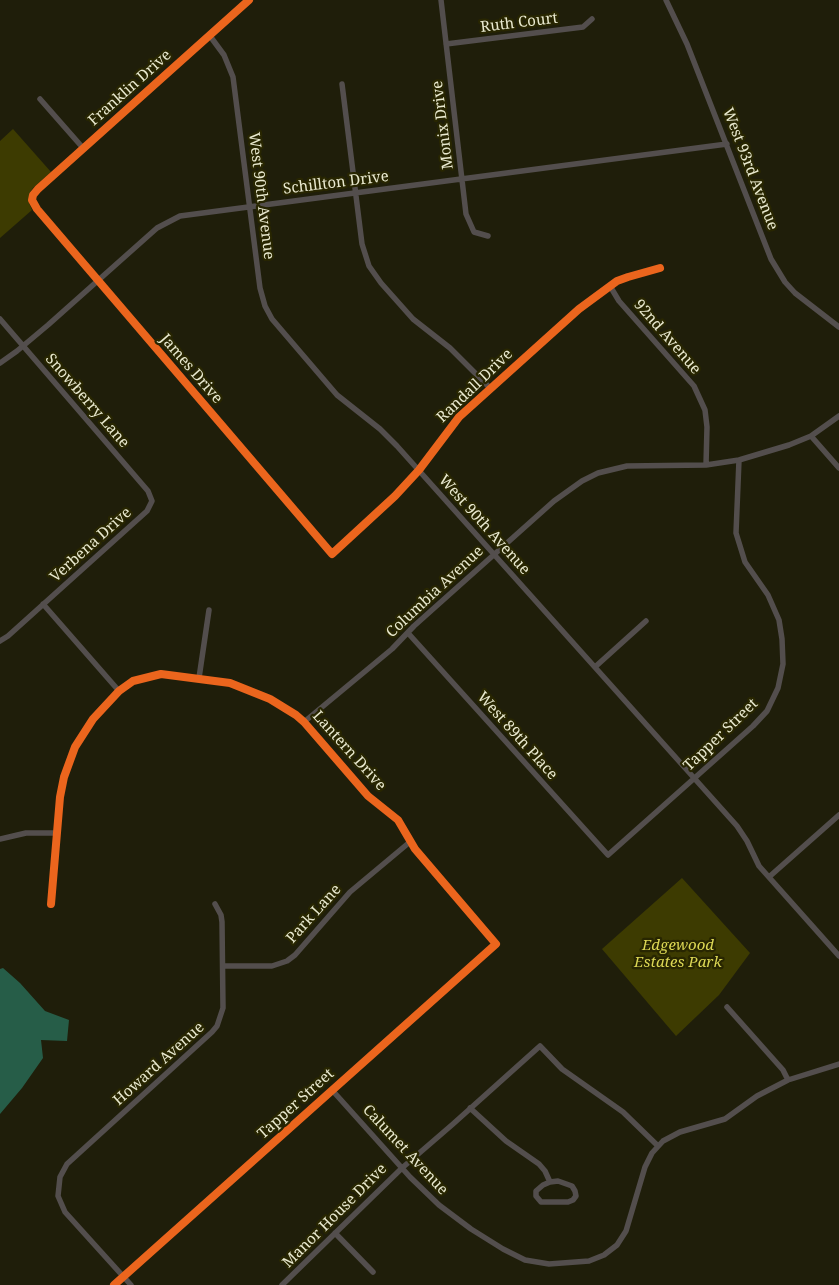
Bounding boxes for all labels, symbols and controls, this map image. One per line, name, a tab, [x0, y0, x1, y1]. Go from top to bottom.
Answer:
street label: Ruth Court	[479, 9, 559, 37]
street label: Franklin Drive	[85, 46, 175, 130]
street label: Monix Drive	[429, 80, 457, 170]
street label: West 93rd Avenue	[718, 105, 782, 233]
street label: West 90th Avenue	[244, 131, 278, 261]
street label: Schillton Drive	[282, 168, 390, 198]
street label: 92nd Avenue	[630, 296, 704, 378]
street label: James Drive	[156, 331, 226, 407]
street label: Randall Drive	[433, 345, 517, 427]
street label: Snowberry Lane	[41, 350, 133, 452]
street label: West 90th Avenue	[435, 471, 533, 579]
street label: Verbena Drive	[47, 504, 135, 586]
street label: Columbia Avenue	[383, 542, 487, 642]
street label: West 89th Place	[473, 688, 561, 784]
street label: Tapper Street	[680, 695, 762, 775]
street label: Lantern Drive	[309, 707, 389, 795]
street label: Park Lane	[283, 881, 345, 947]
park label: Edgewood Estates Park	[634, 937, 722, 972]
street label: Howard Avenue	[110, 1019, 208, 1109]
street label: Tapper Street	[254, 1065, 338, 1143]
street label: Calumet Avenue	[359, 1101, 451, 1199]
street label: Manor House Drive	[279, 1160, 391, 1272]

